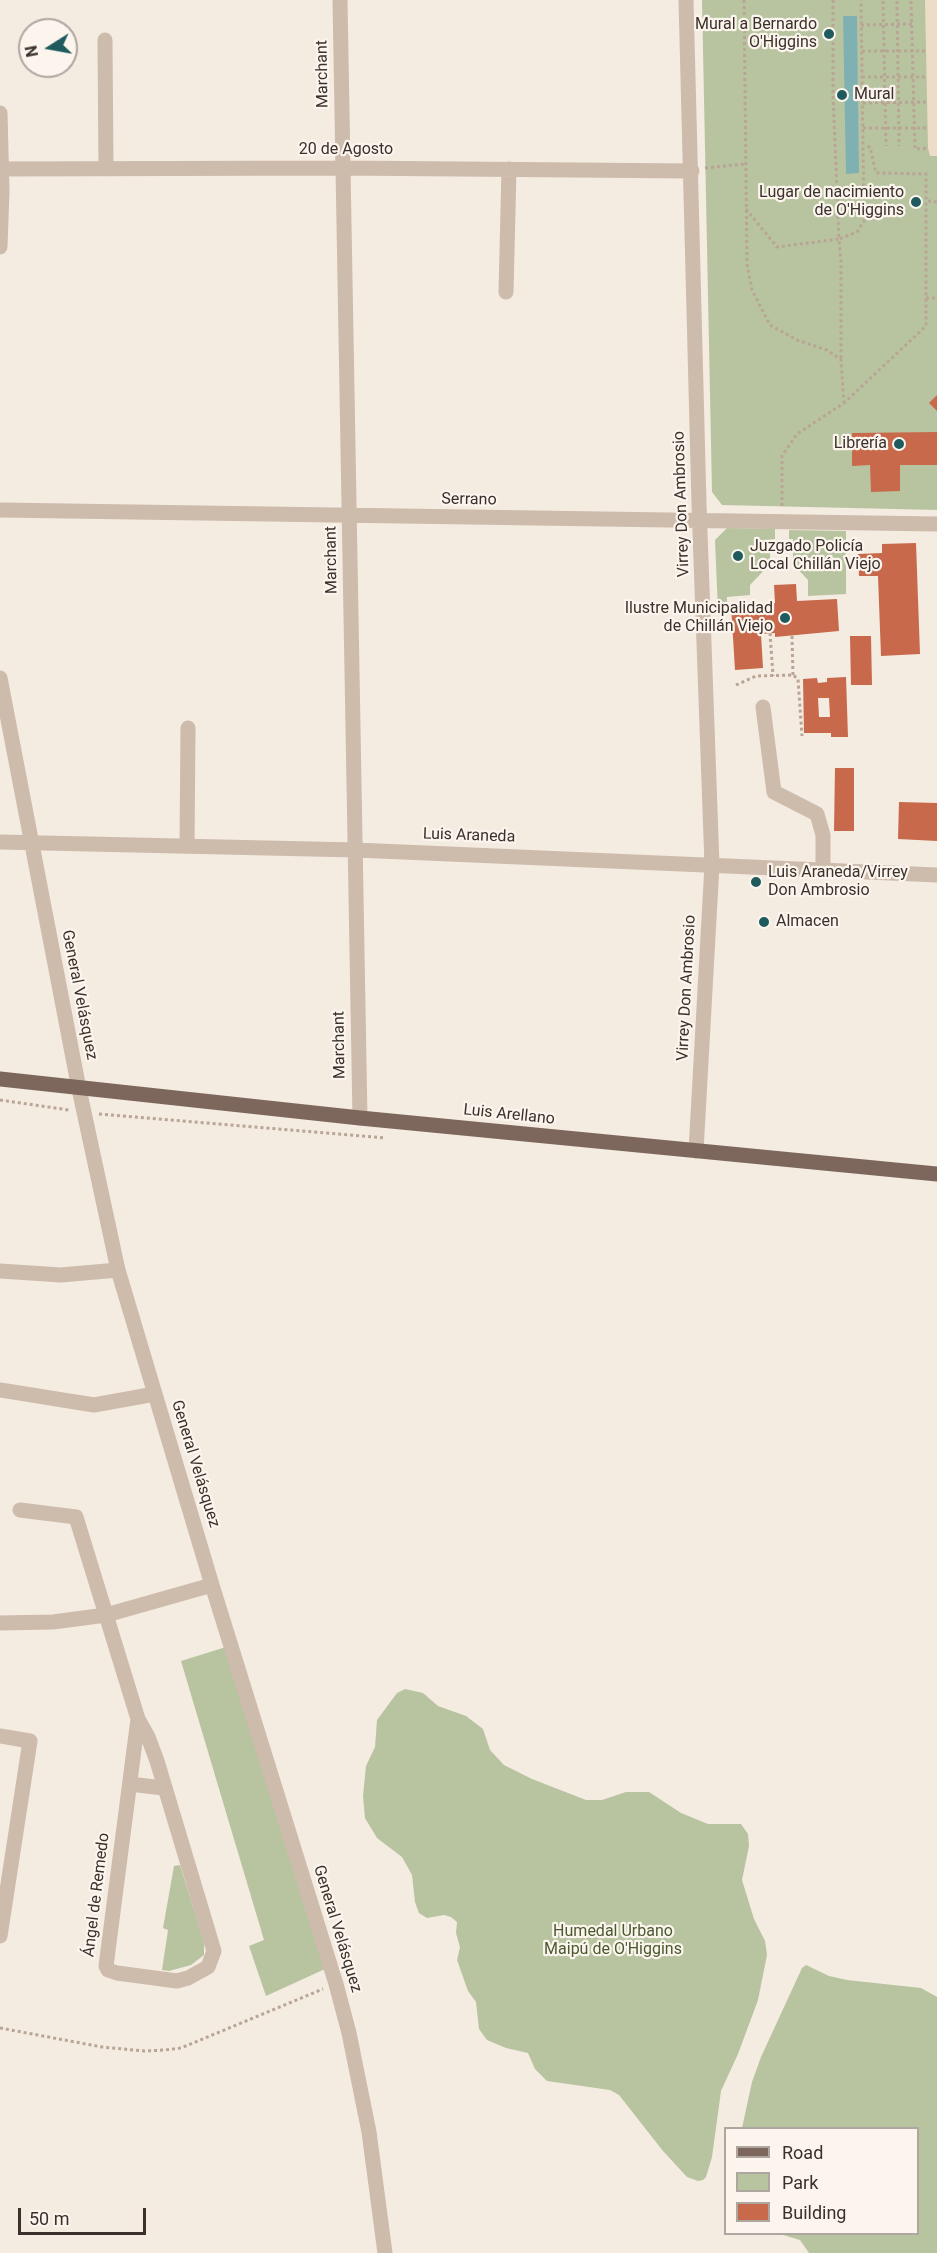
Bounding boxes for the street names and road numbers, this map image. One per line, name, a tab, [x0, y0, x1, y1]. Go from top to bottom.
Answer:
street label: Marchant	[313, 40, 333, 108]
street label: 20 de Agosto	[299, 140, 393, 160]
street label: Virrey Don Ambrosio	[670, 431, 694, 577]
street label: Serrano	[441, 490, 497, 510]
street label: Marchant	[322, 526, 342, 594]
street label: Luis Araneda	[422, 825, 516, 847]
street label: Virrey Don Ambrosio	[674, 914, 700, 1062]
street label: General Velásquez	[57, 928, 101, 1062]
street label: Marchant	[330, 1011, 350, 1079]
street label: Luis Arellano	[462, 1101, 556, 1129]
street label: General Velásquez	[167, 1398, 223, 1530]
street label: Ángel de Remedo	[80, 1832, 114, 1958]
street label: General Velásquez	[309, 1863, 365, 1995]

